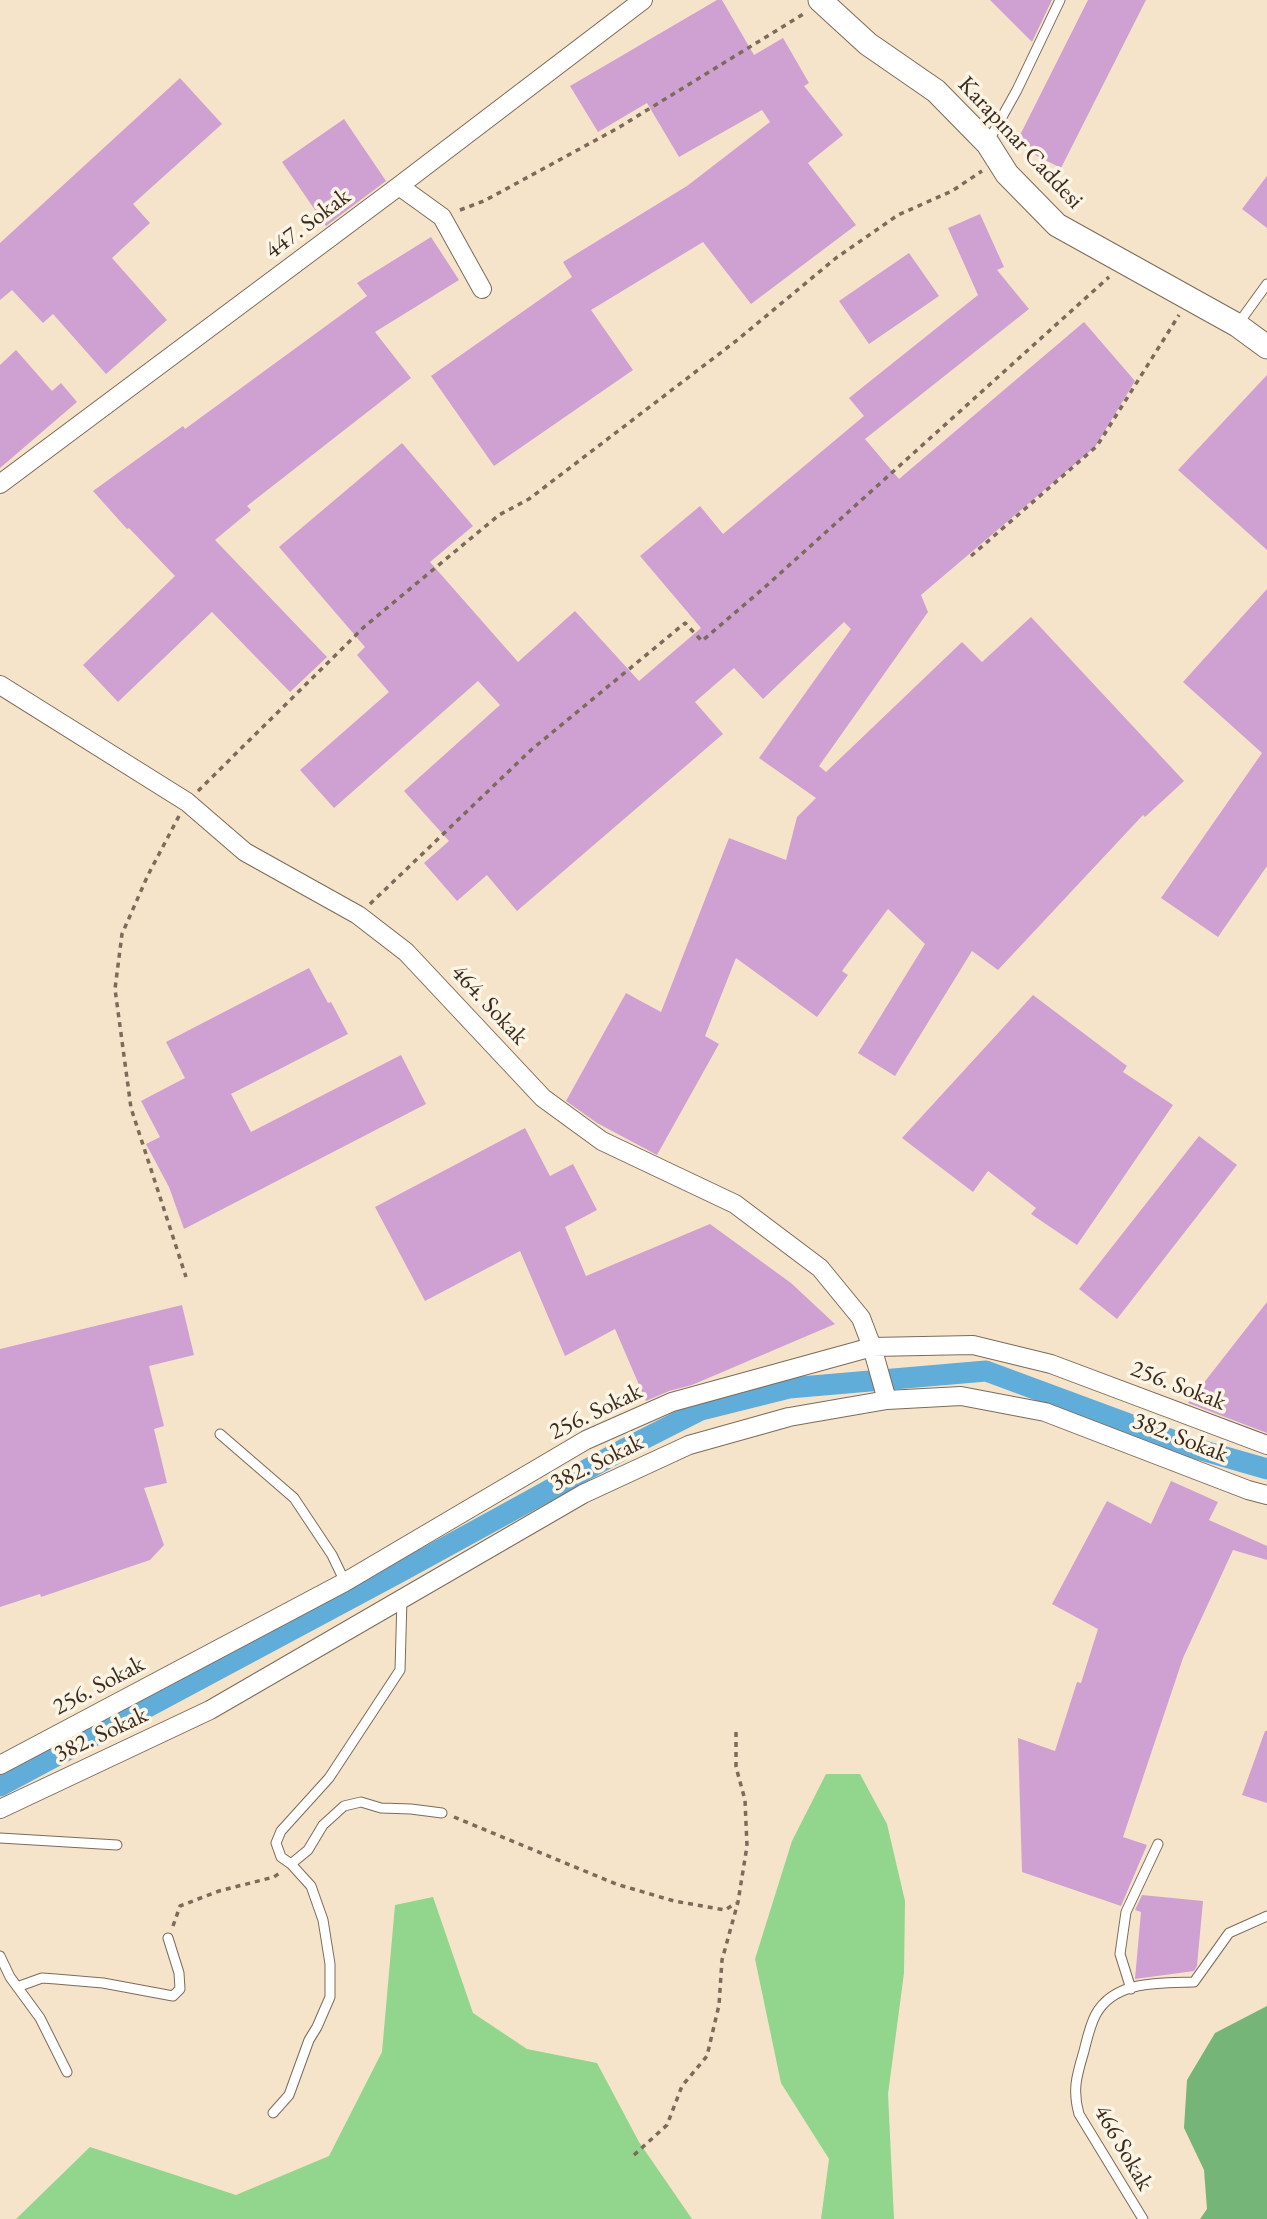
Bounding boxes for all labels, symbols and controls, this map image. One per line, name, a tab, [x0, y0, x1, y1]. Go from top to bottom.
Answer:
street label: Karapınar Caddesi	[951, 71, 1089, 215]
street label: 447. Sokak	[260, 183, 356, 265]
street label: 464. Sokak	[444, 959, 534, 1051]
street label: 256. Sokak	[1126, 1355, 1230, 1417]
street label: 256. Sokak	[545, 1377, 647, 1447]
street label: 382. Sokak	[1128, 1407, 1232, 1469]
street label: 382. Sokak	[546, 1428, 648, 1498]
street label: 256. Sokak	[48, 1650, 150, 1722]
street label: 382. Sokak	[50, 1701, 152, 1769]
street label: 466 Sokak	[1087, 2100, 1159, 2196]

